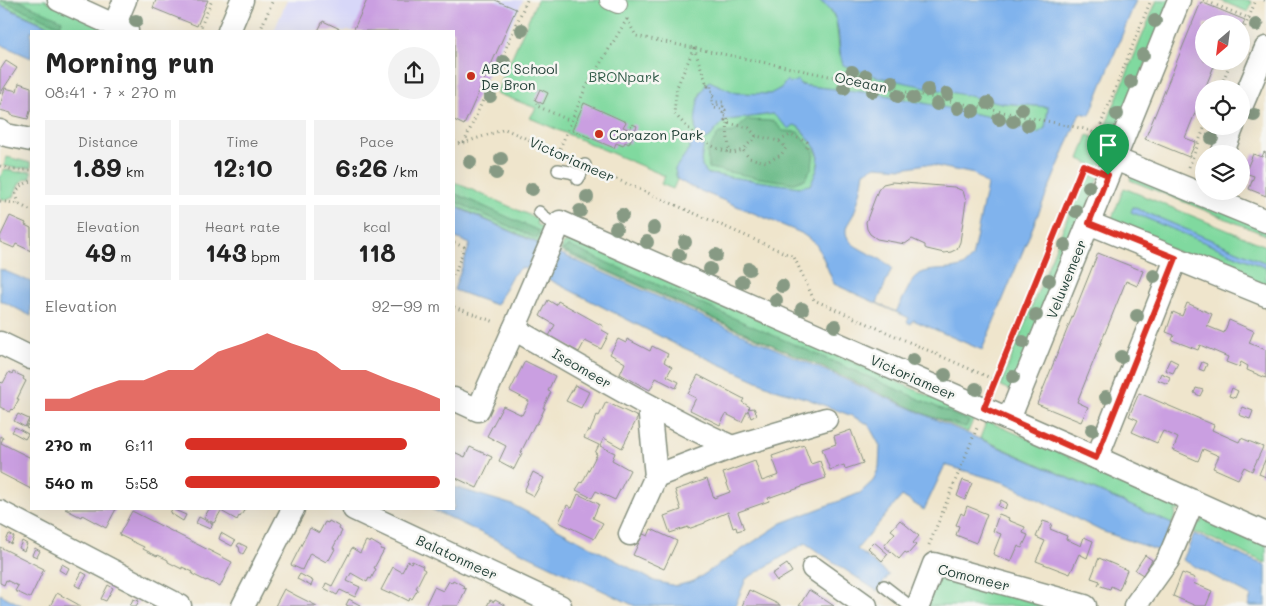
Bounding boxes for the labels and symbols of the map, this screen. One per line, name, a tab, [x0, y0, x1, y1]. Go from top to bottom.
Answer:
north arrow	[1195, 15, 1250, 70]
place label: ABC School De Bron	[481, 59, 558, 94]
park label: BRONpark	[589, 67, 659, 86]
street label: Oceaan	[833, 67, 889, 97]
marker: ABC School De Bron	[465, 70, 477, 82]
pin	[1087, 124, 1129, 175]
place label: Corazon Park	[609, 125, 703, 144]
marker: Corazon Park	[593, 128, 605, 140]
street label: Victoriameer	[526, 132, 618, 186]
street label: Veluwemeer	[1041, 237, 1091, 321]
street label: Iseomeer	[549, 343, 615, 393]
street label: Victoriameer	[867, 350, 959, 404]
street label: Balatonmeer	[413, 530, 501, 584]
street label: Comomeer	[936, 559, 1012, 595]

